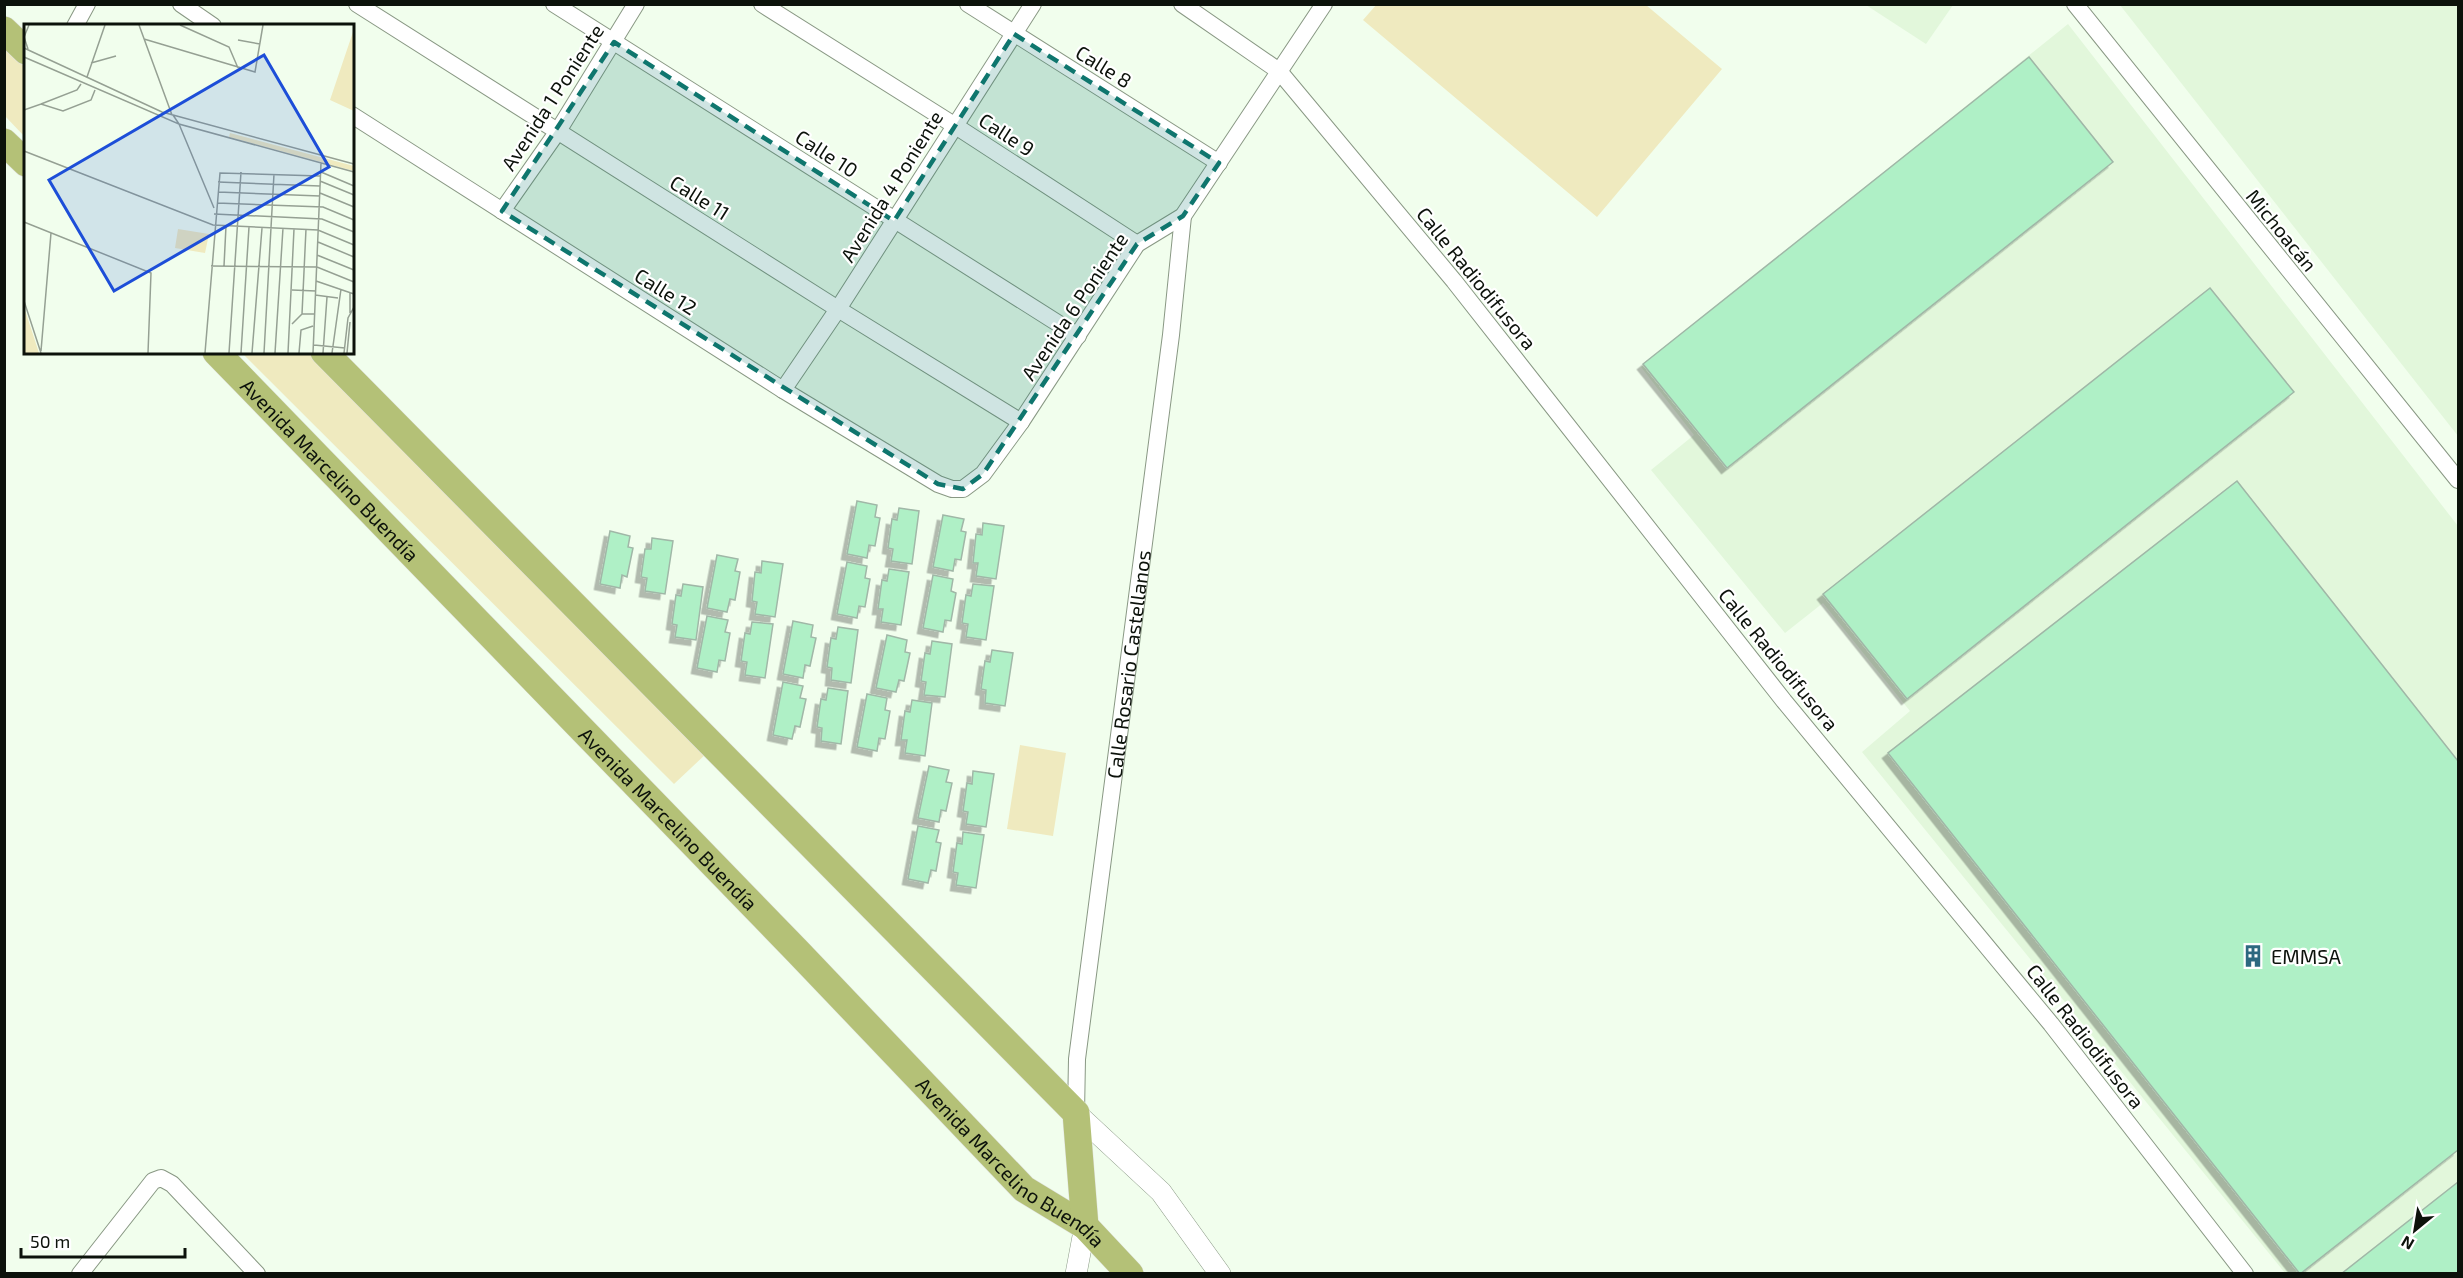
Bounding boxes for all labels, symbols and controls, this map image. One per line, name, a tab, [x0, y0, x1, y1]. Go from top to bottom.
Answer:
street label: Avenida 1 Poniente	[496, 19, 608, 175]
inset map	[24, 24, 354, 354]
street label: Calle 8	[1072, 39, 1136, 93]
street label: Avenida 4 Poniente	[835, 106, 947, 266]
street label: Calle 9	[975, 107, 1039, 161]
street label: Calle 10	[791, 124, 863, 182]
street label: Calle 11	[666, 169, 734, 225]
street label: Michoacán	[2242, 184, 2322, 276]
street label: Calle Radiodifusora	[1412, 202, 1542, 354]
street label: Avenida 6 Poniente	[1016, 228, 1132, 384]
street label: Calle 12	[631, 263, 701, 319]
street label: Avenida Marcelino Buendía	[236, 373, 424, 566]
street label: Calle Rosario Castellanos	[1102, 549, 1155, 780]
street label: Calle Radiodifusora	[1714, 583, 1844, 735]
street label: Avenida Marcelino Buendía	[575, 722, 763, 915]
building icon: EMMSA	[2240, 943, 2266, 969]
place label: EMMSA	[2271, 944, 2342, 968]
street label: Calle Radiodifusora	[2022, 959, 2150, 1113]
street label: Avenida Marcelino Buendía	[912, 1072, 1110, 1252]
north arrow	[2385, 1200, 2445, 1260]
scale bar	[21, 1221, 184, 1259]
text: 50 m	[30, 1230, 70, 1252]
text: N	[2397, 1232, 2417, 1255]

